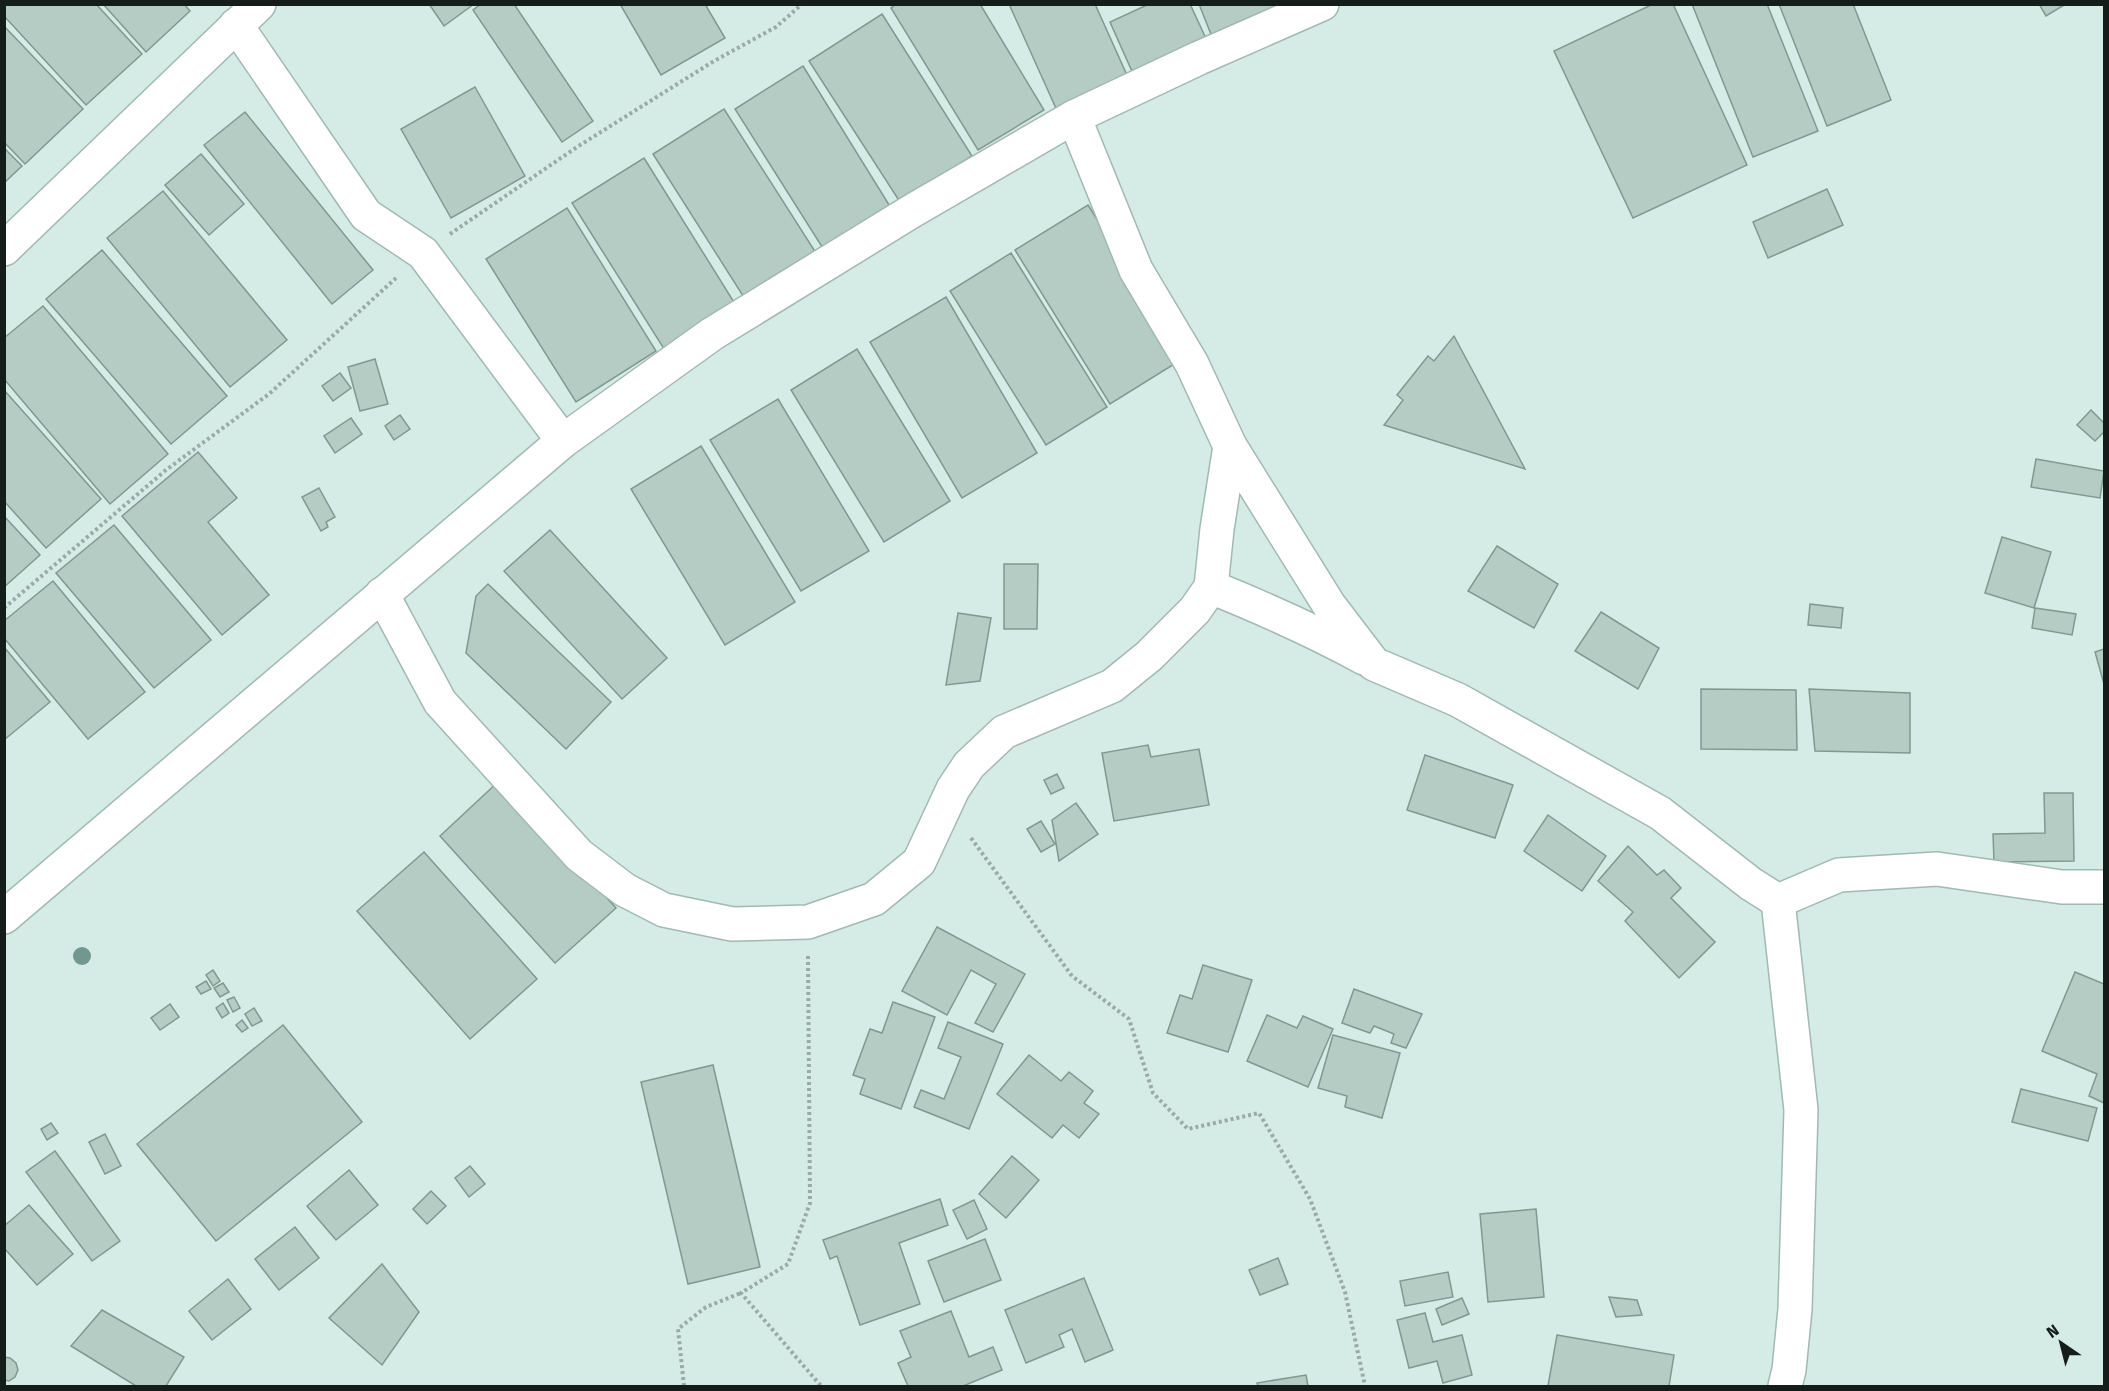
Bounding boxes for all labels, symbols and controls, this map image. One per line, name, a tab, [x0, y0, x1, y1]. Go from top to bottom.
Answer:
north arrow	[2031, 1313, 2091, 1373]
text: N	[2043, 1320, 2062, 1342]

